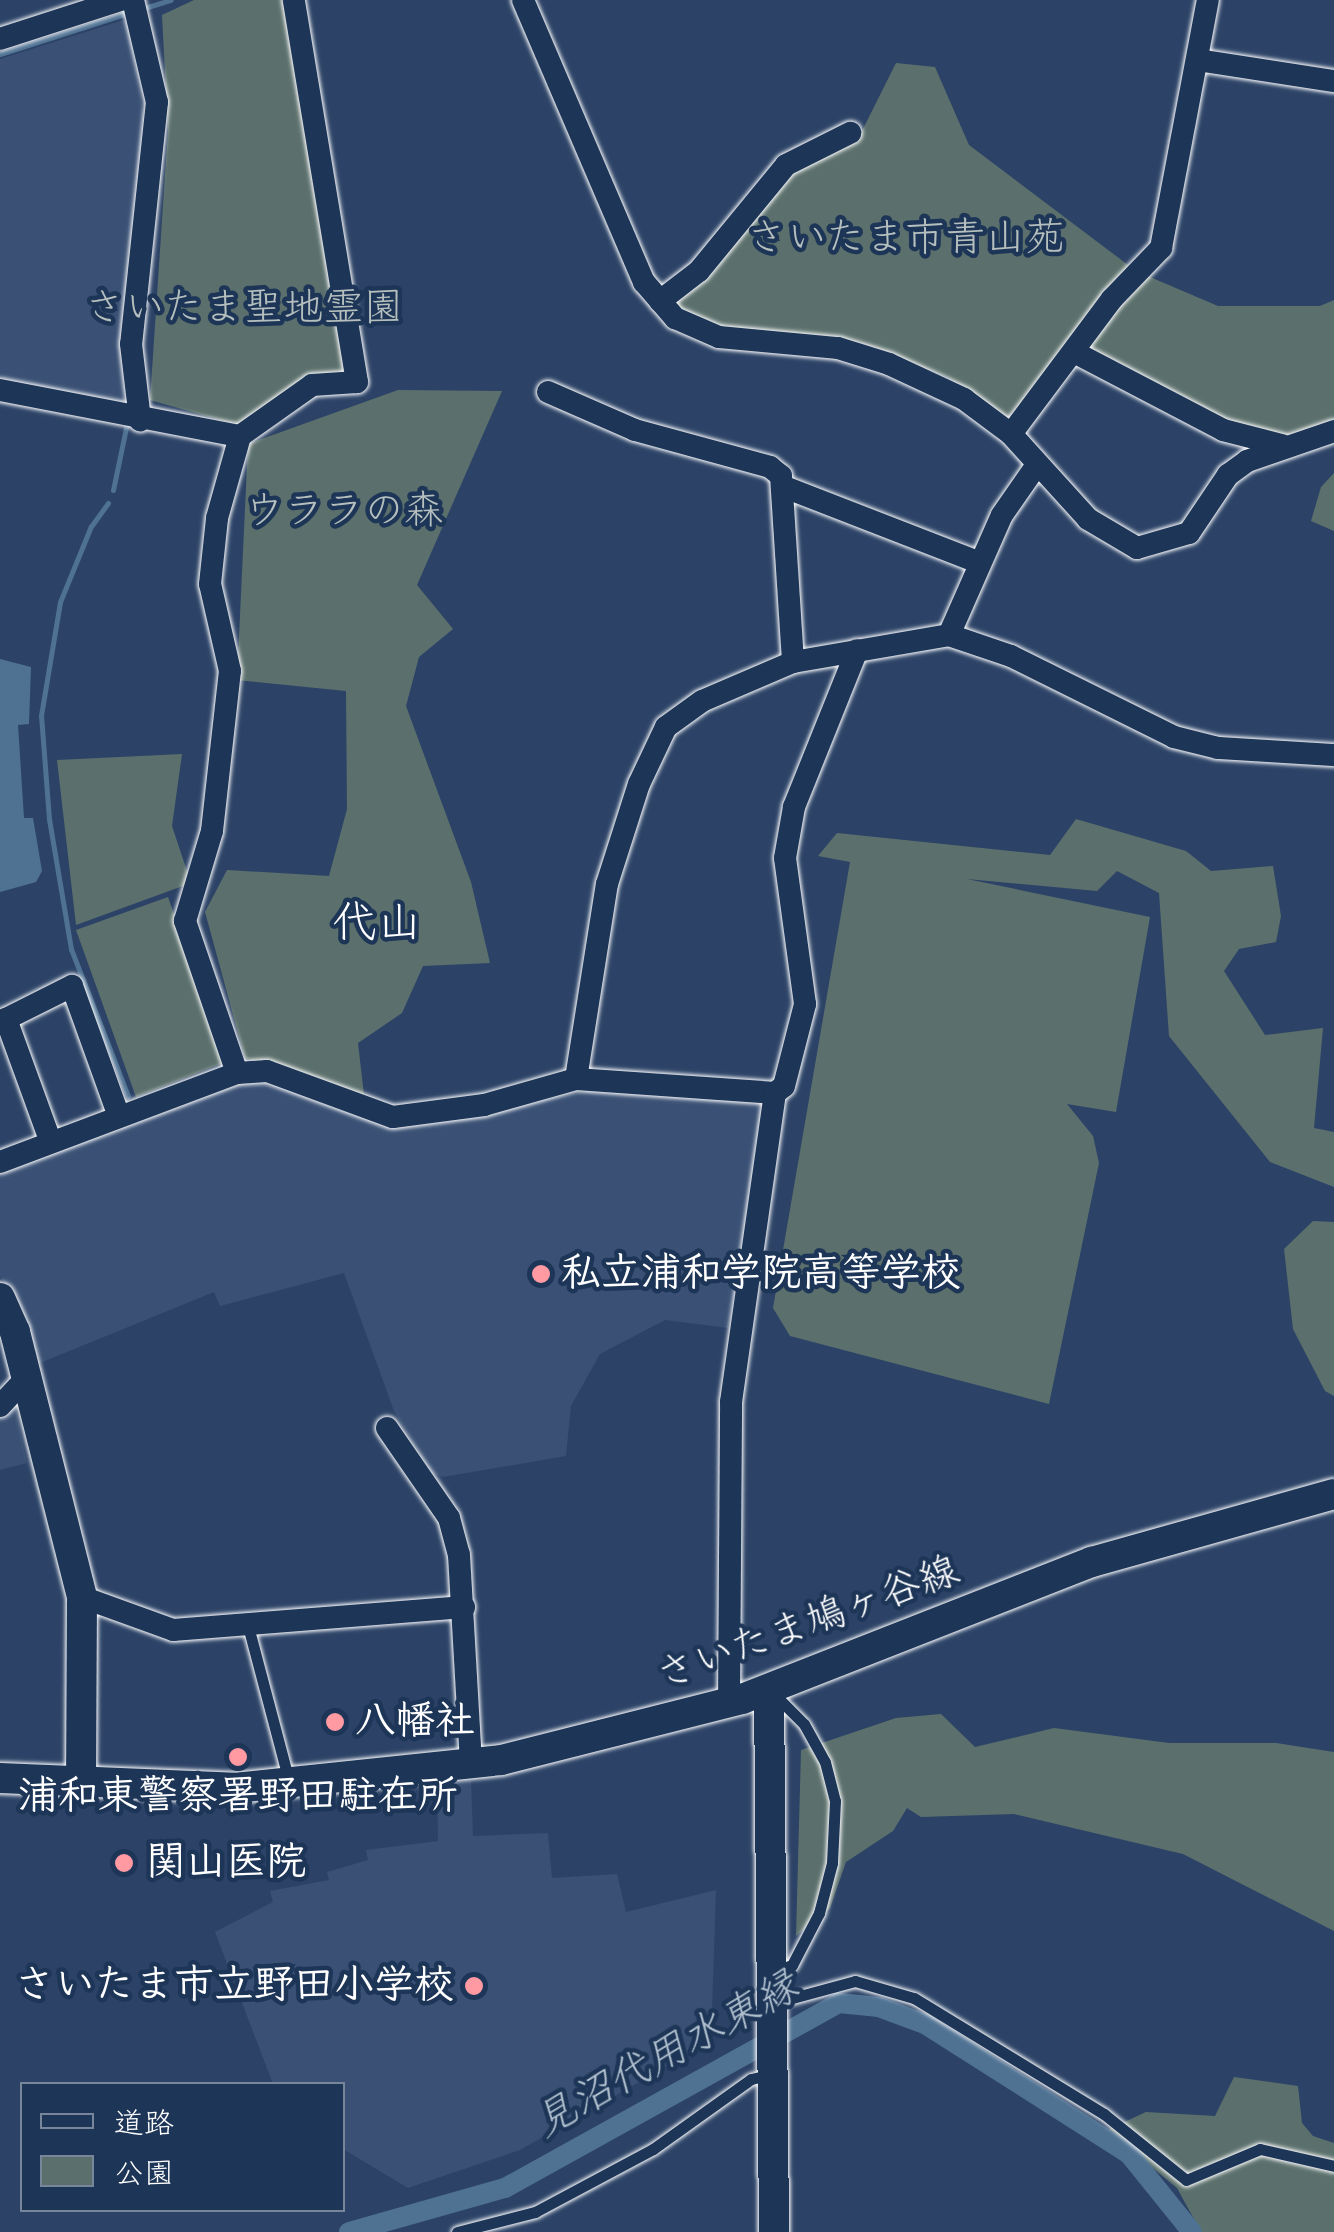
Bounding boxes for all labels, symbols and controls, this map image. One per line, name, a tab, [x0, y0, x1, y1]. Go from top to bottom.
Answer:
park label: さいたま市青山苑	[746, 215, 1066, 263]
park label: さいたま聖地霊園	[84, 285, 404, 333]
park label: ウララの森	[244, 488, 444, 536]
district label: 代山	[332, 898, 422, 952]
place label: 私立浦和学院高等学校	[561, 1250, 961, 1298]
marker: 私立浦和学院高等学校	[530, 1263, 552, 1285]
street label: さいたま鳩ヶ谷線	[649, 1547, 967, 1701]
place label: 八幡社	[355, 1698, 475, 1746]
marker: 八幡社	[324, 1711, 346, 1733]
marker: 浦和東警察署野田駐在所	[227, 1746, 249, 1768]
place label: 浦和東警察署野田駐在所	[18, 1773, 458, 1821]
place label: 関山医院	[146, 1839, 306, 1887]
marker: 関山医院	[111, 1850, 137, 1876]
place label: さいたま市立野田小学校	[14, 1962, 454, 2010]
water label: 見沼代用水東縁	[526, 1963, 808, 2149]
marker: さいたま市立野田小学校	[463, 1975, 485, 1997]
legend	[20, 2082, 345, 2212]
text: 道路	[114, 2105, 174, 2144]
text: 公園	[114, 2155, 174, 2194]

